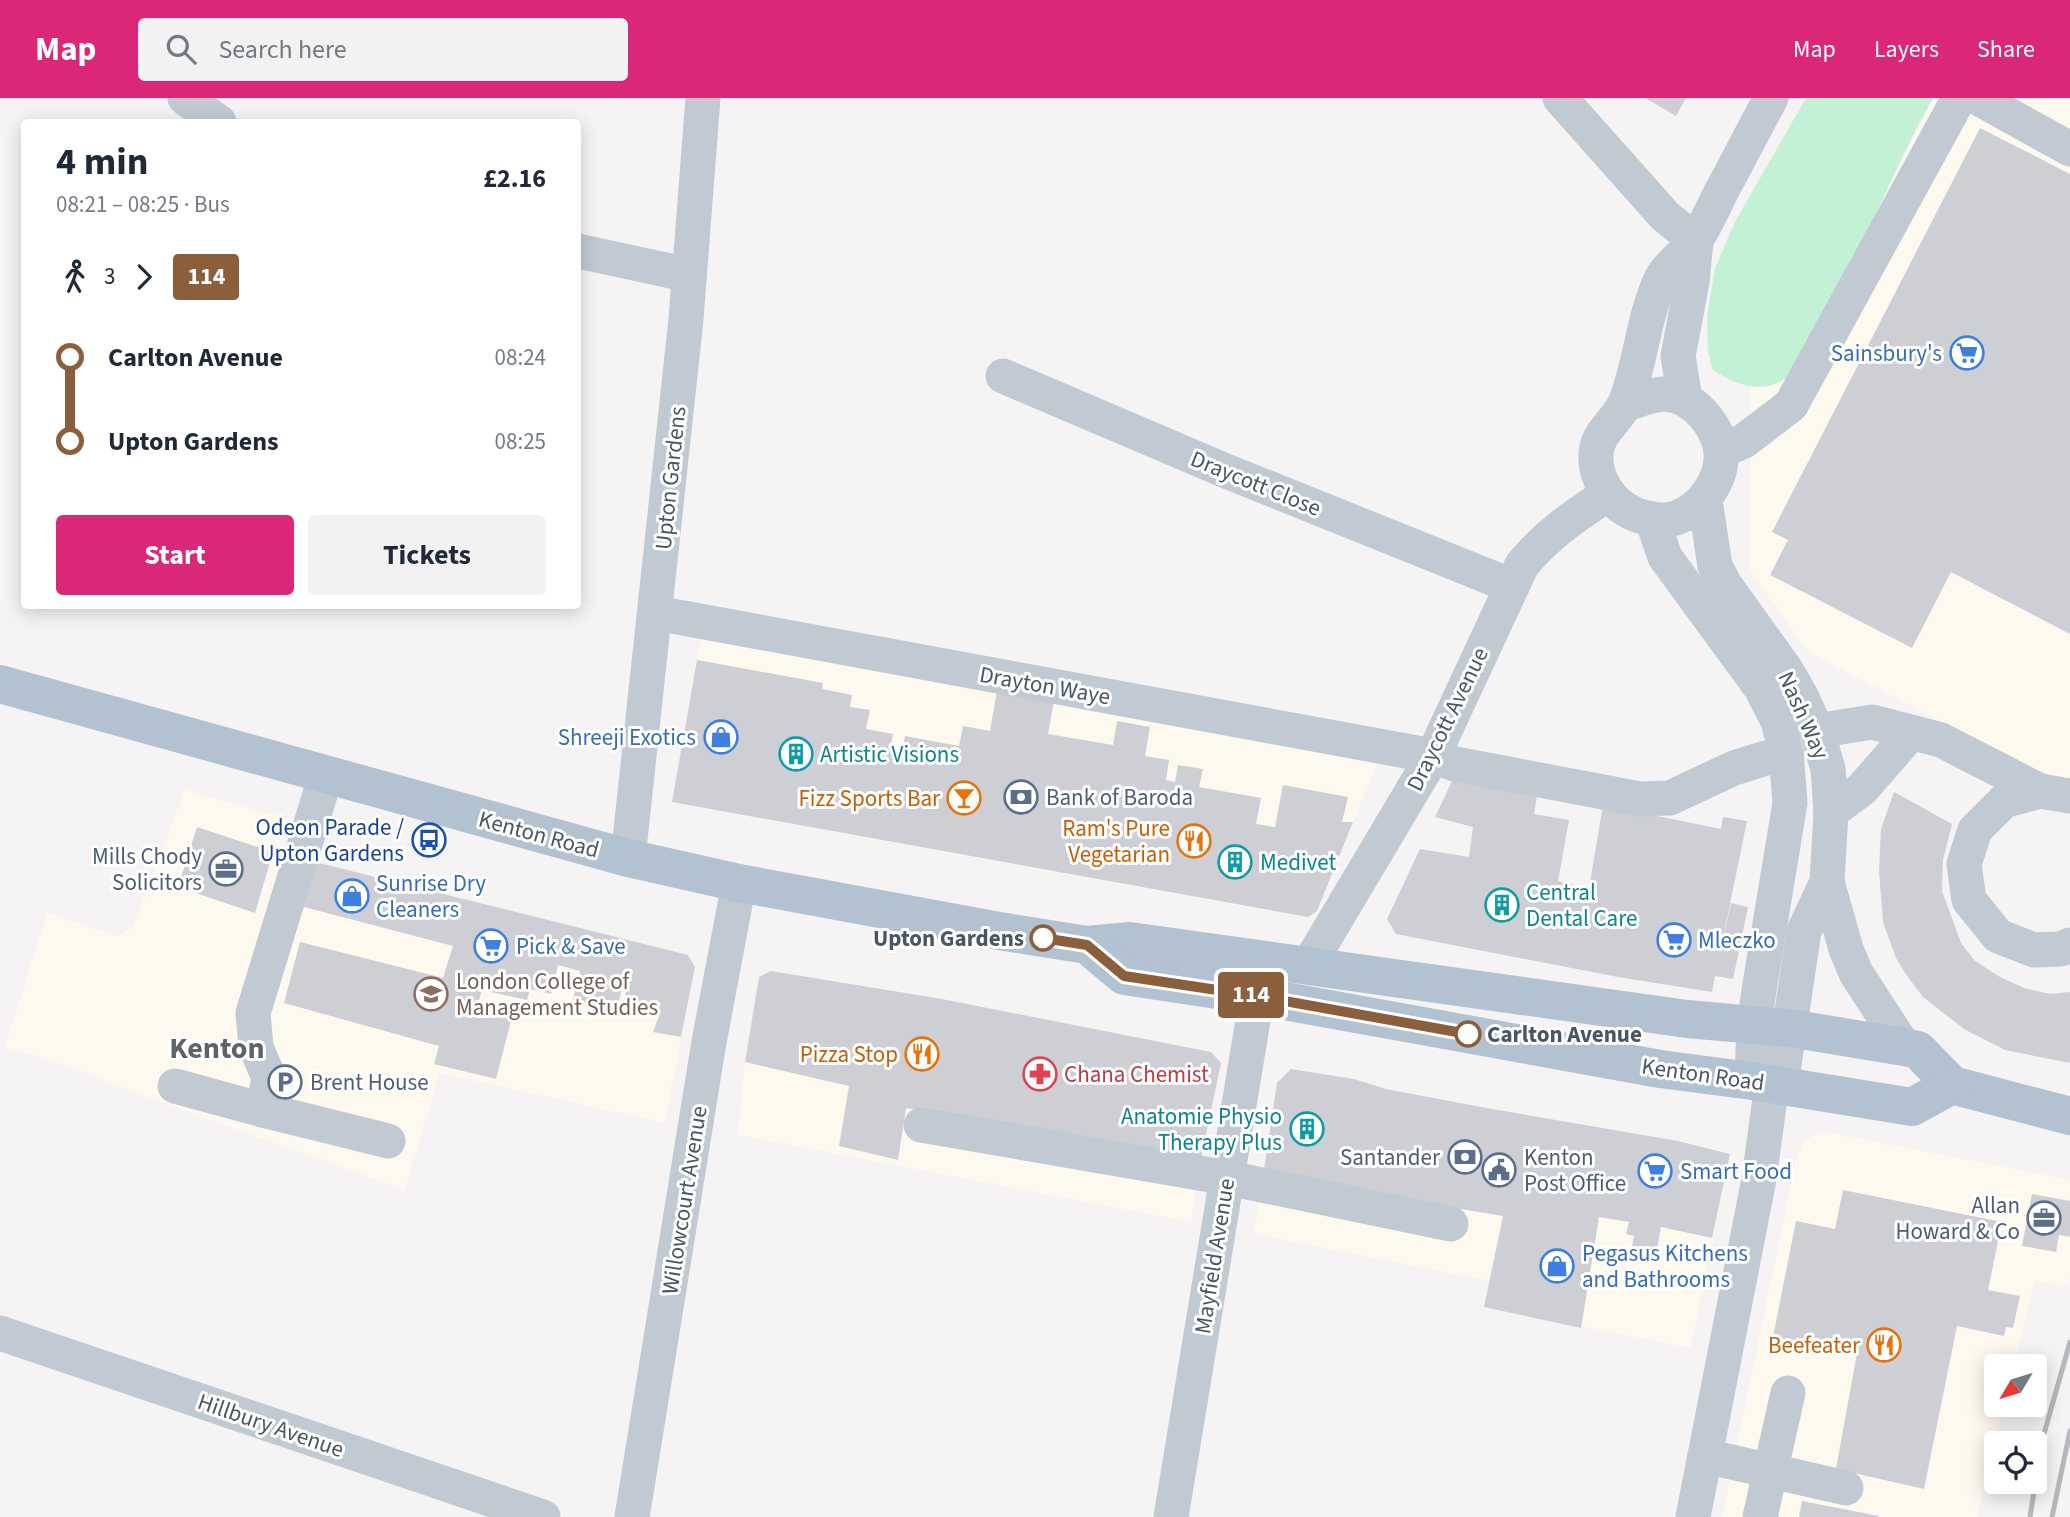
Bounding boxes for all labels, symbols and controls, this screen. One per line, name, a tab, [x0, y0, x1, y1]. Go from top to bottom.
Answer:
search box	[138, 18, 628, 81]
text: Map	[35, 26, 96, 73]
icon: search	[162, 30, 200, 68]
text: Search here	[218, 31, 347, 68]
text: Map	[1793, 32, 1836, 67]
text: Layers	[1874, 32, 1939, 67]
text: Share	[1977, 32, 2035, 67]
text: 4 min	[56, 135, 148, 189]
text: £2.16	[483, 160, 546, 197]
text: 08:21 – 08:25 · Bus	[56, 188, 230, 221]
icon: walk	[56, 258, 94, 296]
icon: forward	[125, 258, 163, 296]
text: 114	[187, 259, 225, 294]
text: 3	[104, 260, 115, 293]
supermarket icon: Sainsbury's	[1948, 334, 1986, 372]
place label: Sainsbury's	[1831, 337, 1942, 370]
text: Carlton Avenue	[108, 339, 283, 376]
text: 08:24	[495, 341, 546, 374]
street label: Upton Gardens	[647, 405, 694, 551]
text: Upton Gardens	[108, 423, 279, 460]
text: 08:25	[495, 425, 546, 458]
street label: Draycott Close	[1186, 442, 1326, 525]
button: Start	[56, 515, 294, 595]
button: Tickets	[308, 515, 546, 595]
street label: Draycott Avenue	[1398, 642, 1497, 797]
street label: Drayton Waye	[977, 658, 1113, 713]
street label: Nash Way	[1770, 666, 1838, 765]
shop icon: Shreeji Exotics	[702, 718, 740, 756]
place label: Shreeji Exotics	[558, 721, 696, 754]
building icon: Artistic Visions	[777, 735, 815, 773]
place label: Artistic Visions	[820, 738, 959, 771]
bank icon: Bank of Baroda	[1002, 778, 1040, 816]
bar icon: Fizz Sports Bar	[945, 779, 983, 817]
place label: Bank of Baroda	[1046, 781, 1193, 814]
place label: Fizz Sports Bar	[798, 782, 941, 815]
street label: Kenton Road	[475, 803, 603, 866]
place label: Odeon Parade / Upton Gardens	[255, 811, 404, 870]
place label: Ram's Pure Vegetarian	[1062, 812, 1170, 871]
bus stop icon: Odeon Parade / Upton Gardens	[410, 821, 448, 859]
restaurant icon: Ram's Pure Vegetarian	[1175, 822, 1213, 860]
place label: Mills Chody Solicitors	[92, 840, 202, 899]
building icon: Medivet	[1216, 843, 1254, 881]
place label: Medivet	[1260, 846, 1336, 879]
office icon: Mills Chody Solicitors	[207, 850, 245, 888]
place label: Sunrise Dry Cleaners	[376, 867, 486, 926]
place label: Central Dental Care	[1526, 876, 1637, 935]
shop icon: Sunrise Dry Cleaners	[333, 877, 371, 915]
building icon: Central Dental Care	[1483, 886, 1521, 924]
supermarket icon: Mleczko	[1655, 921, 1693, 959]
place label: Upton Gardens	[873, 922, 1024, 955]
place label: Mleczko	[1698, 924, 1776, 957]
marker: Upton Gardens	[1030, 925, 1056, 951]
supermarket icon: Pick & Save	[472, 927, 510, 965]
place label: Pick & Save	[516, 930, 626, 963]
place label: London College of Management Studies	[456, 965, 658, 1024]
line badge: 114	[1211, 972, 1291, 1018]
school or university icon: London College of Management Studies	[412, 975, 450, 1013]
text: 114	[1232, 977, 1270, 1012]
place label: Carlton Avenue	[1487, 1018, 1642, 1051]
marker: Carlton Avenue	[1455, 1021, 1481, 1047]
district label: Kenton	[169, 1027, 265, 1070]
restaurant icon: Pizza Stop	[903, 1035, 941, 1073]
place label: Pizza Stop	[800, 1038, 898, 1071]
street label: Kenton Road	[1639, 1050, 1766, 1099]
pharmacy icon: Chana Chemist	[1021, 1055, 1059, 1093]
place label: Chana Chemist	[1064, 1058, 1209, 1091]
parking icon: Brent House	[266, 1063, 304, 1101]
place label: Brent House	[310, 1066, 429, 1099]
place label: Anatomie Physio Therapy Plus	[1121, 1100, 1282, 1159]
street label: Willowcourt Avenue	[653, 1103, 716, 1297]
building icon: Anatomie Physio Therapy Plus	[1288, 1110, 1326, 1148]
bank icon: Santander	[1446, 1138, 1484, 1176]
place label: Santander	[1340, 1141, 1441, 1174]
place label: Kenton Post Office	[1524, 1141, 1626, 1200]
public building icon: Kenton Post Office	[1480, 1151, 1518, 1189]
supermarket icon: Smart Food	[1636, 1152, 1674, 1190]
place label: Smart Food	[1680, 1155, 1792, 1188]
street label: Mayfield Avenue	[1186, 1176, 1243, 1336]
place label: Allan Howard & Co	[1895, 1189, 2020, 1248]
office icon: Allan Howard & Co	[2025, 1199, 2063, 1237]
place label: Pegasus Kitchens and Bathrooms	[1582, 1237, 1748, 1296]
shop icon: Pegasus Kitchens and Bathrooms	[1538, 1247, 1576, 1285]
restaurant icon: Beefeater	[1865, 1326, 1903, 1364]
place label: Beefeater	[1768, 1329, 1861, 1362]
north arrow	[1984, 1354, 2048, 1418]
map controls	[1984, 1354, 2047, 1494]
street label: Hillbury Avenue	[193, 1385, 348, 1466]
button: locate	[1984, 1431, 2047, 1494]

